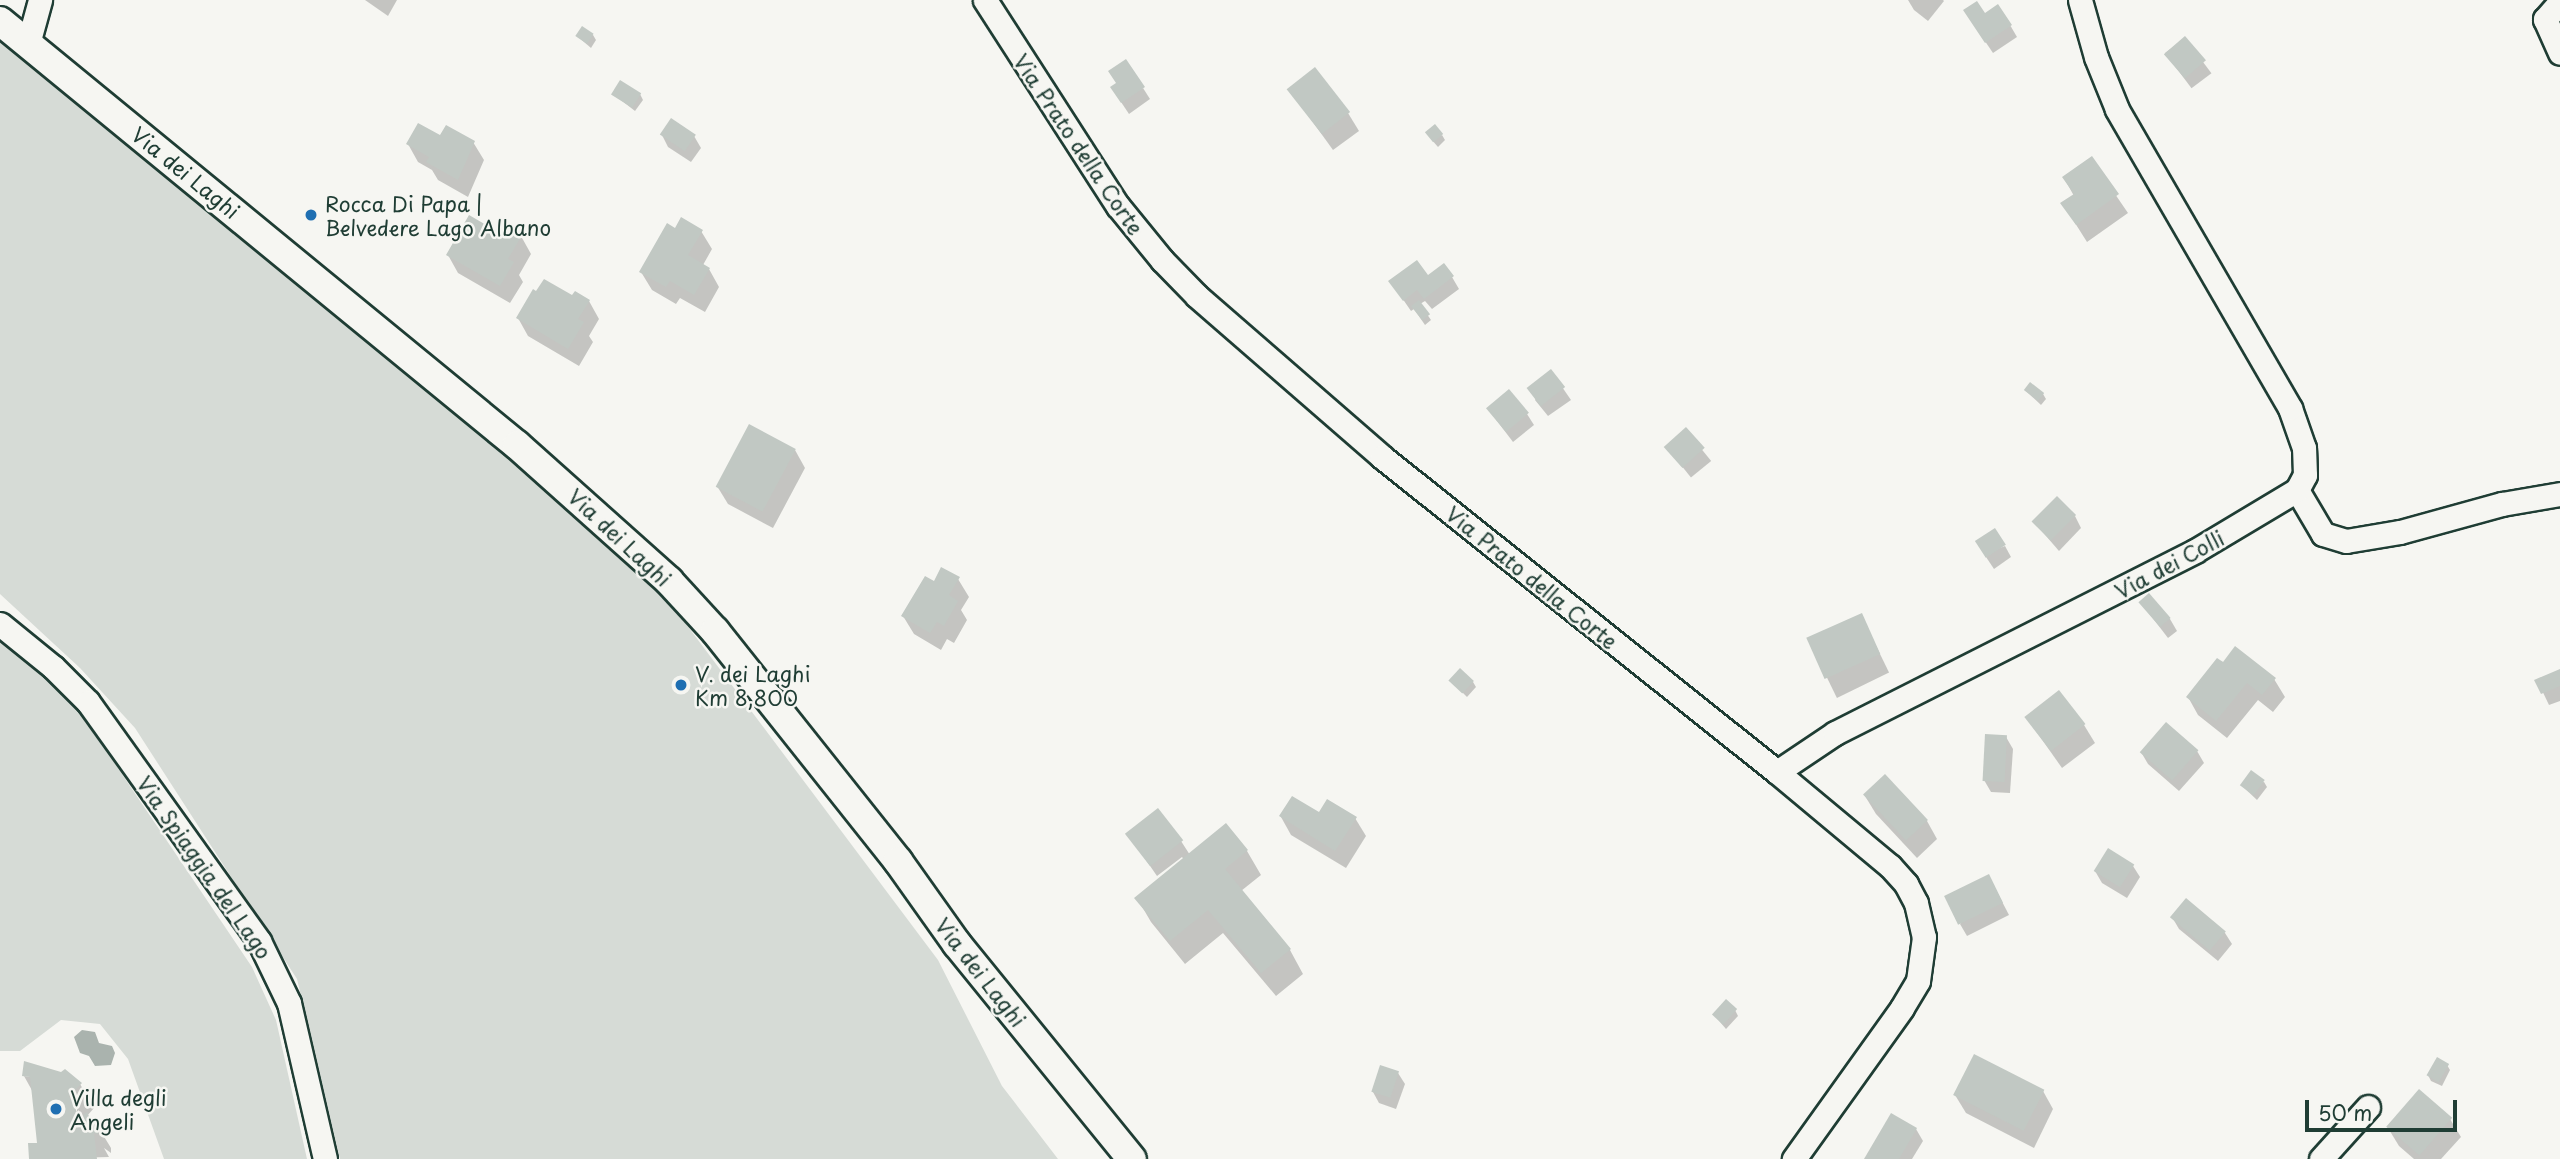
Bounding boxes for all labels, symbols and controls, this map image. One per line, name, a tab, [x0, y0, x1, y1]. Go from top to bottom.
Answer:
street label: Via Prato della Corte	[1009, 49, 1149, 239]
street label: Via dei Laghi	[127, 121, 245, 223]
place label: Rocca Di Papa | Belvedere Lago Albano	[325, 190, 554, 240]
marker: Rocca Di Papa | Belvedere Lago Albano	[303, 207, 319, 223]
street label: Via dei Laghi	[563, 483, 677, 591]
street label: Via Prato della Corte	[1441, 500, 1623, 654]
street label: Via dei Colli	[2110, 525, 2228, 603]
place label: V. dei Laghi Km 8,800	[695, 660, 812, 710]
marker: V. dei Laghi Km 8,800	[673, 677, 689, 693]
street label: Via Spiaggia del Lago	[133, 771, 277, 963]
street label: Via dei Laghi	[931, 912, 1031, 1032]
place label: Villa degli Angeli	[70, 1084, 168, 1134]
scale bar	[2308, 1086, 2460, 1130]
text: 50 m	[2318, 1096, 2372, 1128]
marker: Villa degli Angeli	[48, 1101, 64, 1117]

